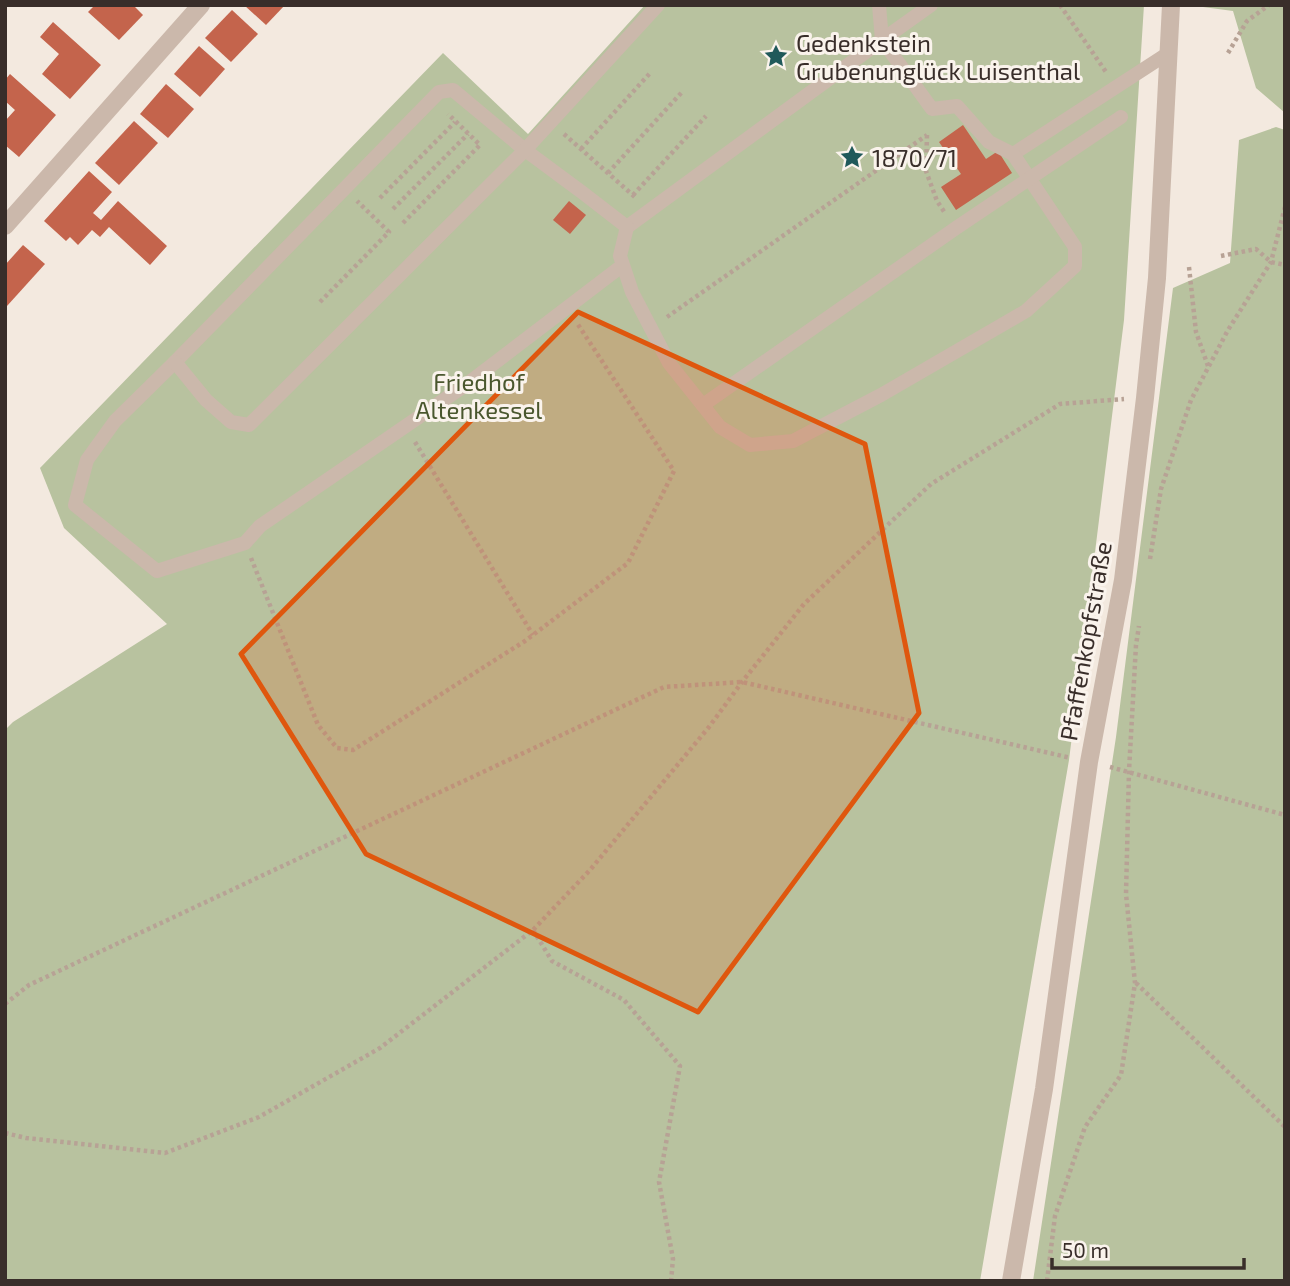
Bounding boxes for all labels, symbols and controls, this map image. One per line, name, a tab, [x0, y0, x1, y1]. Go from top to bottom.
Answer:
place label: Gedenkstein Grubenunglück Luisenthal	[796, 28, 1080, 85]
place icon: Gedenkstein Grubenunglück Luisenthal	[762, 42, 790, 70]
place icon: 1870/71	[838, 143, 866, 171]
place label: 1870/71	[872, 143, 957, 172]
park label: Friedhof Altenkessel	[415, 367, 543, 424]
street label: Pfaffenkopfstraße	[1053, 539, 1117, 743]
scale bar	[1052, 1226, 1244, 1270]
text: 50 m	[1062, 1237, 1109, 1262]

